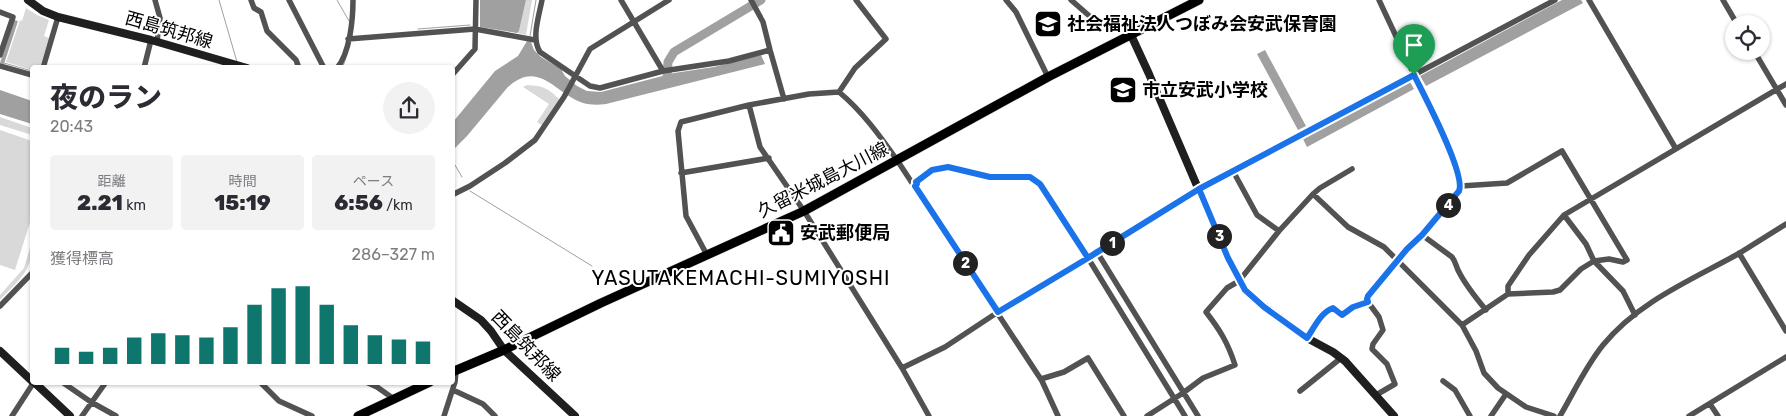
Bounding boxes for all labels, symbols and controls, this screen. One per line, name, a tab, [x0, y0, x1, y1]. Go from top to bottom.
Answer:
street label: 西島筑邦線	[123, 7, 215, 53]
school or university icon: 社会福祉法人つぼみ会安武保育園	[1033, 9, 1063, 39]
place label: 社会福祉法人つぼみ会安武保育園	[1067, 13, 1337, 35]
map controls	[1725, 15, 1770, 60]
button: locate	[1725, 15, 1770, 60]
pin	[1393, 24, 1435, 75]
icon: arrive	[1400, 31, 1428, 59]
school or university icon: 市立安武小学校	[1108, 75, 1138, 105]
place label: 市立安武小学校	[1142, 79, 1268, 101]
text: 夜のラン	[50, 81, 162, 114]
button: share	[383, 82, 435, 134]
text: 20:43	[50, 117, 93, 136]
street label: 久留米城島大川線	[754, 138, 892, 222]
text: 距離	[98, 173, 126, 190]
text: 時間	[229, 173, 257, 190]
text: ペース	[353, 173, 394, 190]
text: 2.21	[77, 190, 123, 215]
text: 15:19	[214, 190, 271, 215]
text: 6:56	[334, 190, 383, 215]
pin: 4	[1436, 192, 1460, 218]
text: km	[123, 197, 146, 214]
text: /km	[383, 197, 413, 214]
text: 4	[1444, 197, 1453, 214]
public building icon: 安武郵便局	[766, 218, 796, 248]
place label: 安武郵便局	[800, 222, 890, 244]
pin: 3	[1206, 224, 1232, 248]
text: 3	[1215, 228, 1224, 245]
pin: 1	[1100, 230, 1124, 256]
text: 1	[1109, 235, 1116, 252]
text: 286–327 m	[352, 245, 435, 264]
text: 獲得標高	[50, 249, 114, 268]
pin: 2	[952, 250, 978, 276]
text: 2	[961, 255, 970, 272]
district label: YASUTAKEMACHI-SUMIYOSHI	[592, 266, 890, 290]
street label: 西島筑邦線	[487, 306, 565, 386]

